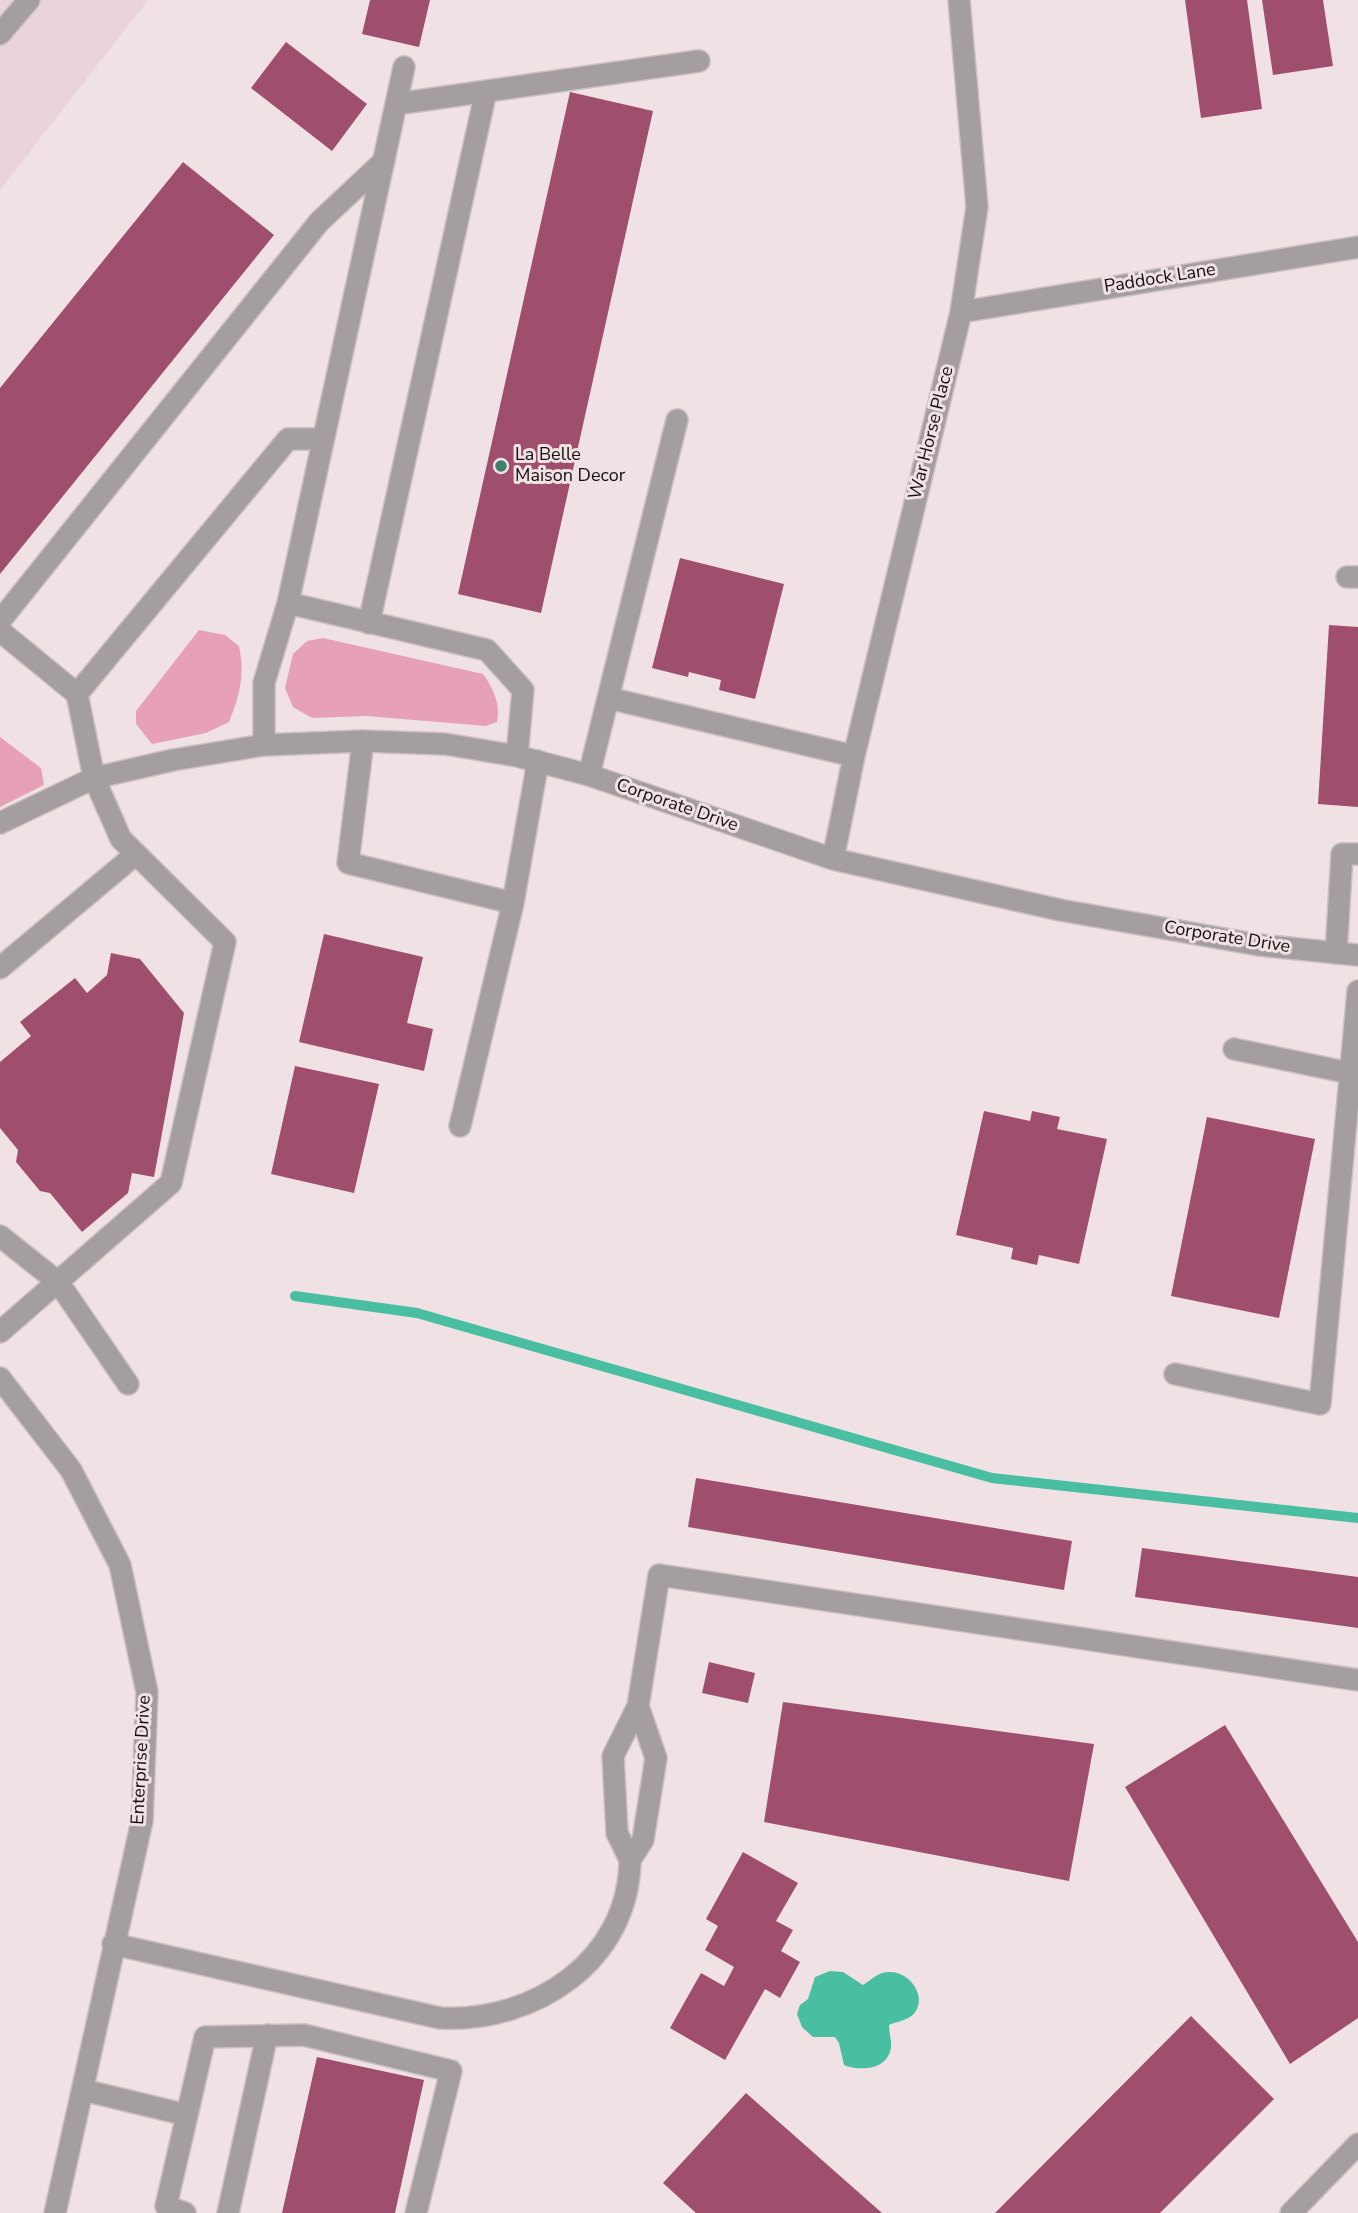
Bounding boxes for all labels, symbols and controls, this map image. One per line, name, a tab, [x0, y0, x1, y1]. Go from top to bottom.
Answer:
street label: Paddock Lane	[1103, 260, 1217, 298]
street label: War Horse Place	[905, 364, 959, 502]
place label: La Belle Maison Decor	[515, 445, 625, 488]
marker: La Belle Maison Decor	[493, 458, 509, 474]
street label: Corporate Drive	[613, 775, 741, 837]
street label: Corporate Drive	[1162, 917, 1292, 959]
street label: Enterprise Drive	[128, 1695, 156, 1825]

